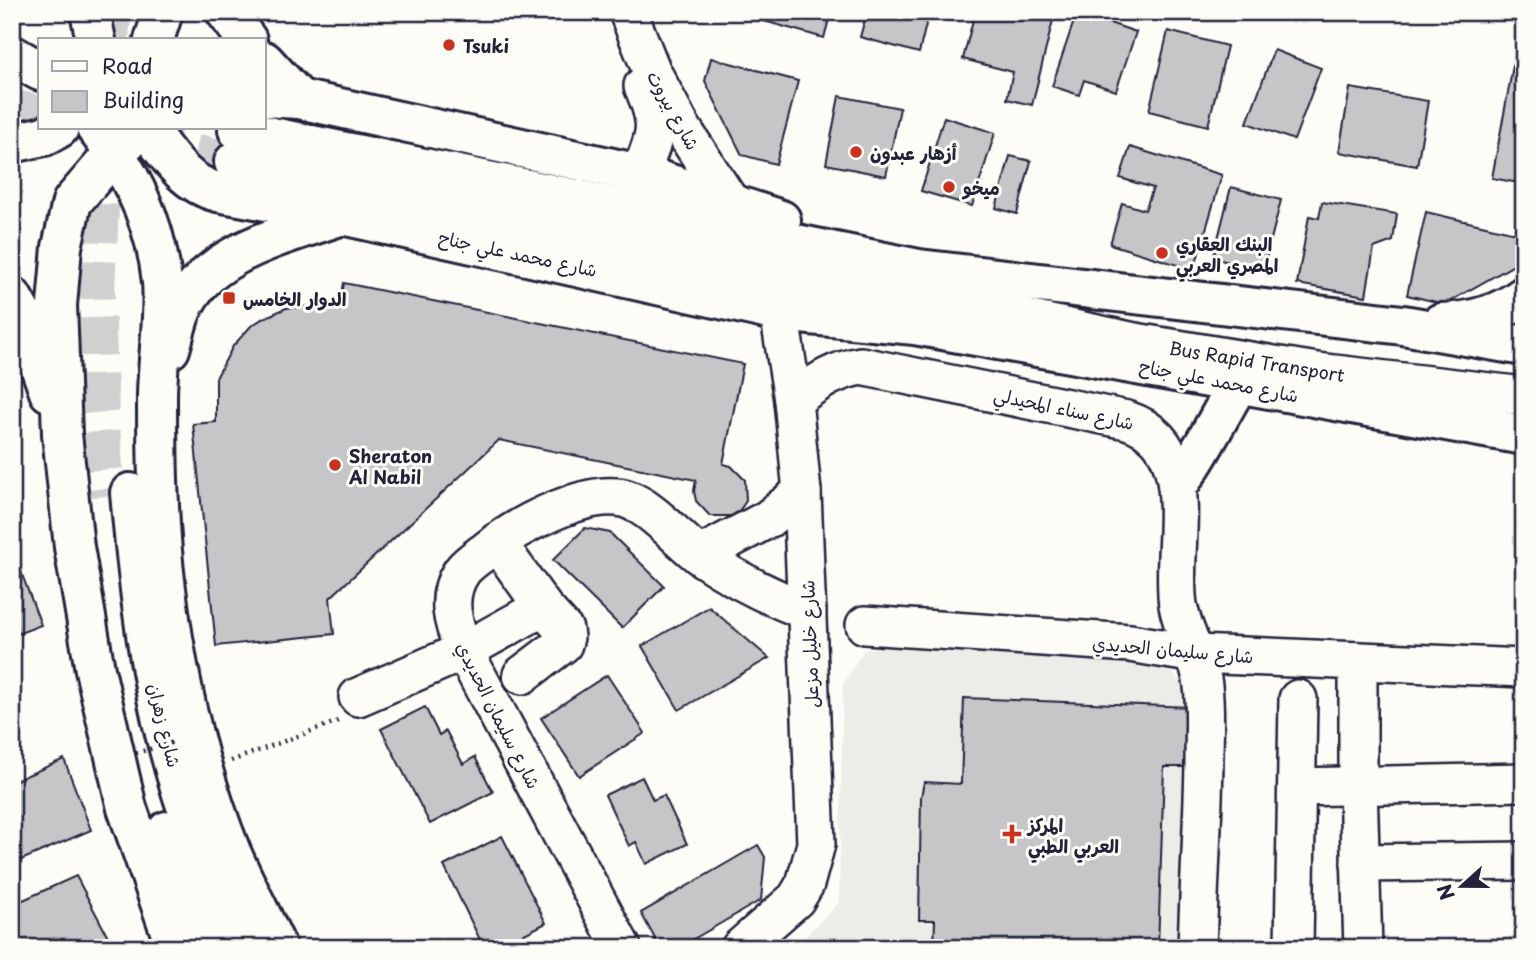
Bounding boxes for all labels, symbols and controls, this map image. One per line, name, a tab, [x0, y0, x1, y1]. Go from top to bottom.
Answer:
place label: Tsuki	[463, 32, 509, 59]
marker: Tsuki	[441, 37, 457, 53]
legend	[38, 38, 266, 130]
text: Road	[102, 49, 153, 81]
street label: شارع بيروت	[641, 65, 707, 155]
text: Building	[102, 83, 184, 115]
place label: أزهار عبدون	[870, 139, 957, 166]
marker: أزهار عبدون	[848, 144, 864, 160]
place label: ميخو	[961, 174, 1000, 201]
marker: ميخو	[941, 179, 957, 195]
street label: شارع محمد علي جناح	[435, 223, 600, 287]
place label: البنك العقاري المصري العربي	[1176, 230, 1278, 282]
marker: البنك العقاري المصري العربي	[1154, 245, 1170, 261]
place label: الدوار الخامس	[243, 285, 346, 312]
marker: الدوار الخامس	[221, 290, 237, 306]
street label: Bus Rapid Transport	[1167, 334, 1347, 388]
street label: شارع محمد علي جناح	[1136, 351, 1301, 413]
street label: شارع سناء المحيدلي	[991, 380, 1137, 440]
place label: Sheraton Al Nabil	[348, 442, 432, 490]
marker: Sheraton Al Nabil	[327, 457, 343, 473]
street label: شارع خليل مزعل	[793, 580, 825, 708]
street label: شارع سليمان الحديدي	[1091, 629, 1255, 670]
street label: شارع سليمان الحديدي	[449, 637, 548, 794]
street label: شارع زهران	[142, 680, 188, 770]
place label: المركز العربي الطبي	[1026, 811, 1119, 863]
marker: المركز العربي الطبي	[1002, 824, 1022, 844]
north arrow	[1428, 852, 1498, 922]
text: N	[1429, 880, 1461, 904]

